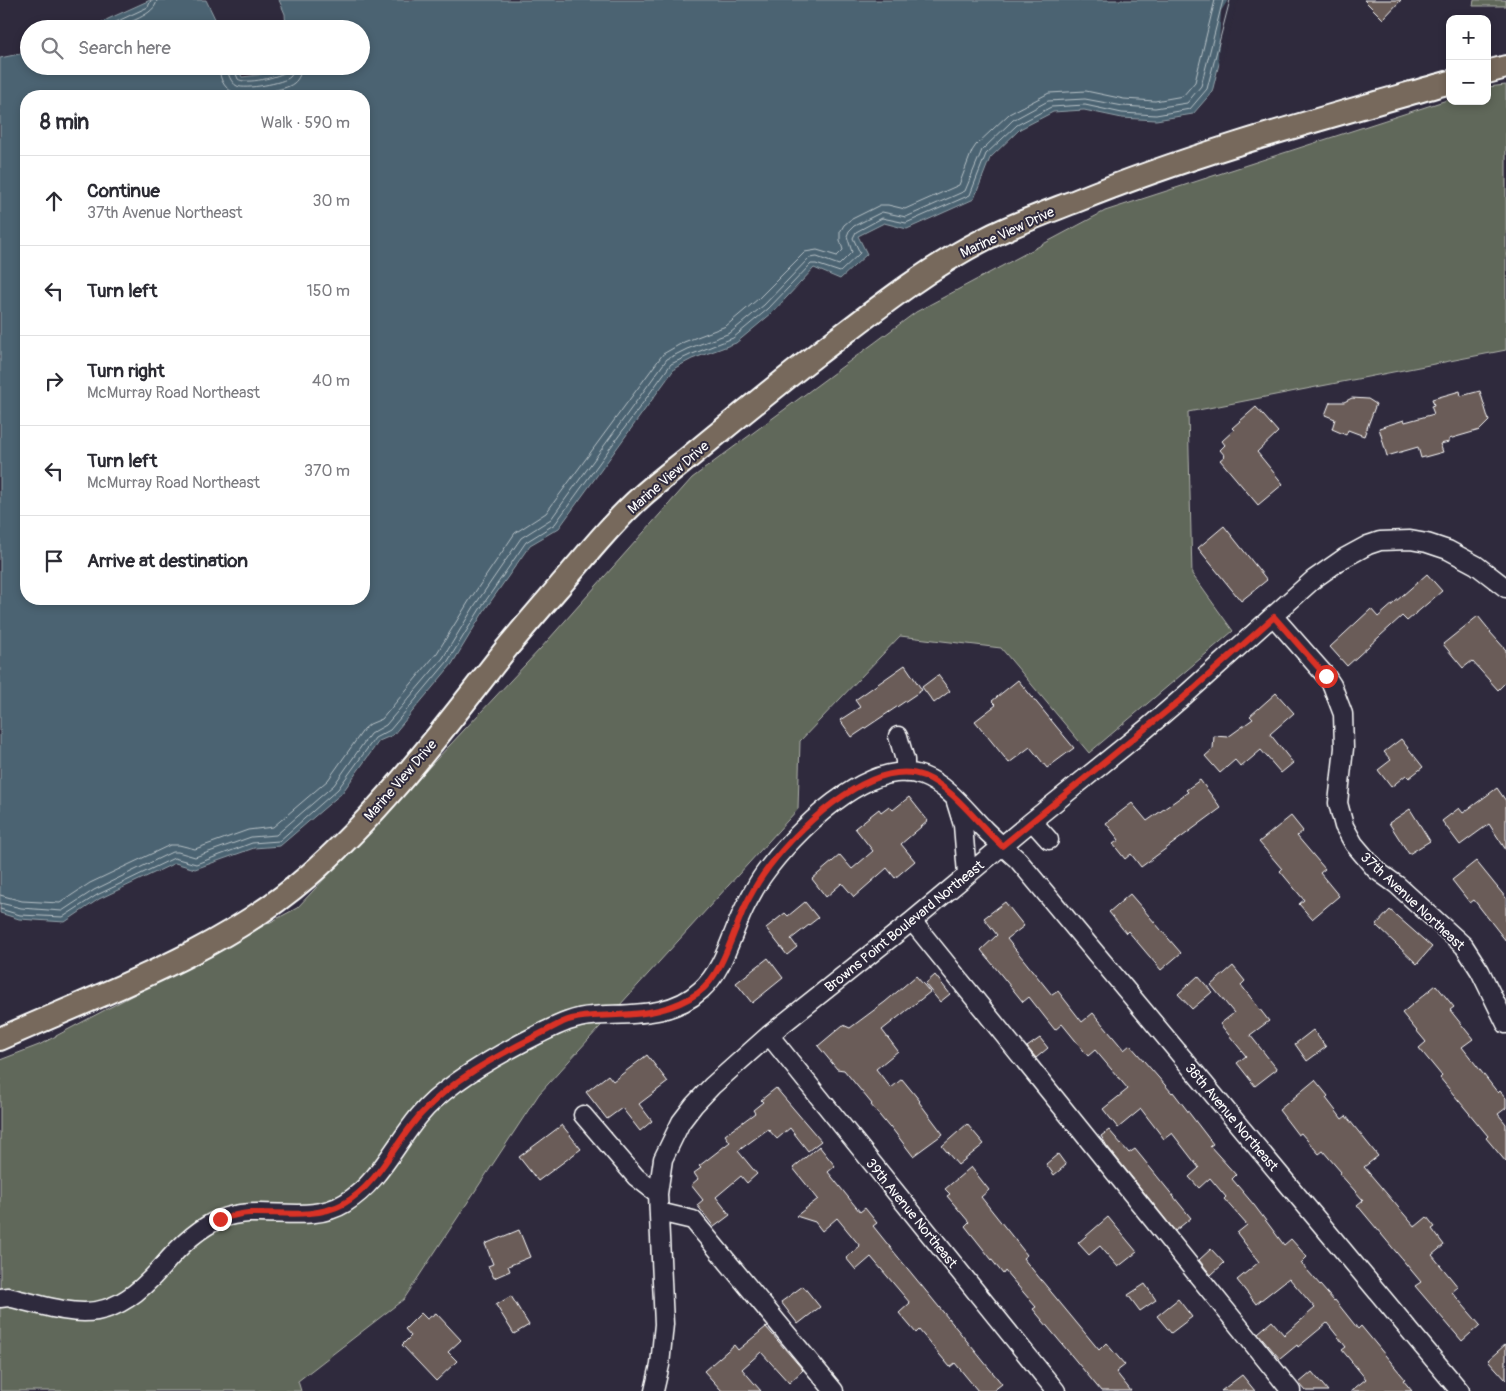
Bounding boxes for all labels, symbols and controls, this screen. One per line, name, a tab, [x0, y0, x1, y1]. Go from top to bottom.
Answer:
map controls	[1446, 15, 1491, 105]
button: +	[1446, 15, 1491, 60]
search box	[20, 20, 370, 75]
icon: search	[38, 34, 66, 62]
text: Search here	[78, 36, 171, 60]
button: −	[1446, 60, 1491, 105]
text: 8 min	[40, 109, 89, 136]
text: Walk · 590 m	[261, 113, 350, 133]
text: Continue	[87, 179, 160, 203]
icon: ahead	[40, 187, 68, 215]
text: 30 m	[312, 191, 350, 211]
text: 37th Avenue Northeast	[87, 203, 242, 223]
street label: Marine View Drive	[957, 203, 1057, 262]
icon: left	[40, 277, 68, 305]
text: Turn left	[87, 279, 157, 303]
text: 150 m	[306, 281, 350, 301]
text: Turn right	[87, 359, 165, 383]
icon: right	[40, 367, 68, 395]
text: 40 m	[312, 371, 350, 391]
text: McMurray Road Northeast	[87, 383, 260, 403]
street label: Marine View Drive	[624, 437, 712, 517]
text: Turn left	[87, 449, 157, 473]
icon: left	[40, 457, 68, 485]
text: 370 m	[304, 461, 350, 481]
text: McMurray Road Northeast	[87, 473, 260, 493]
icon: arrive	[40, 547, 68, 575]
text: Arrive at destination	[87, 549, 248, 573]
route start	[1315, 665, 1338, 688]
street label: Marine View Drive	[361, 736, 440, 824]
street label: 37th Avenue Northeast	[1357, 849, 1468, 954]
street label: Browns Point Boulevard Northeast	[821, 857, 988, 996]
street label: 38th Avenue Northeast	[1181, 1060, 1282, 1175]
street label: 39th Avenue Northeast	[862, 1155, 961, 1272]
route end	[209, 1208, 232, 1231]

